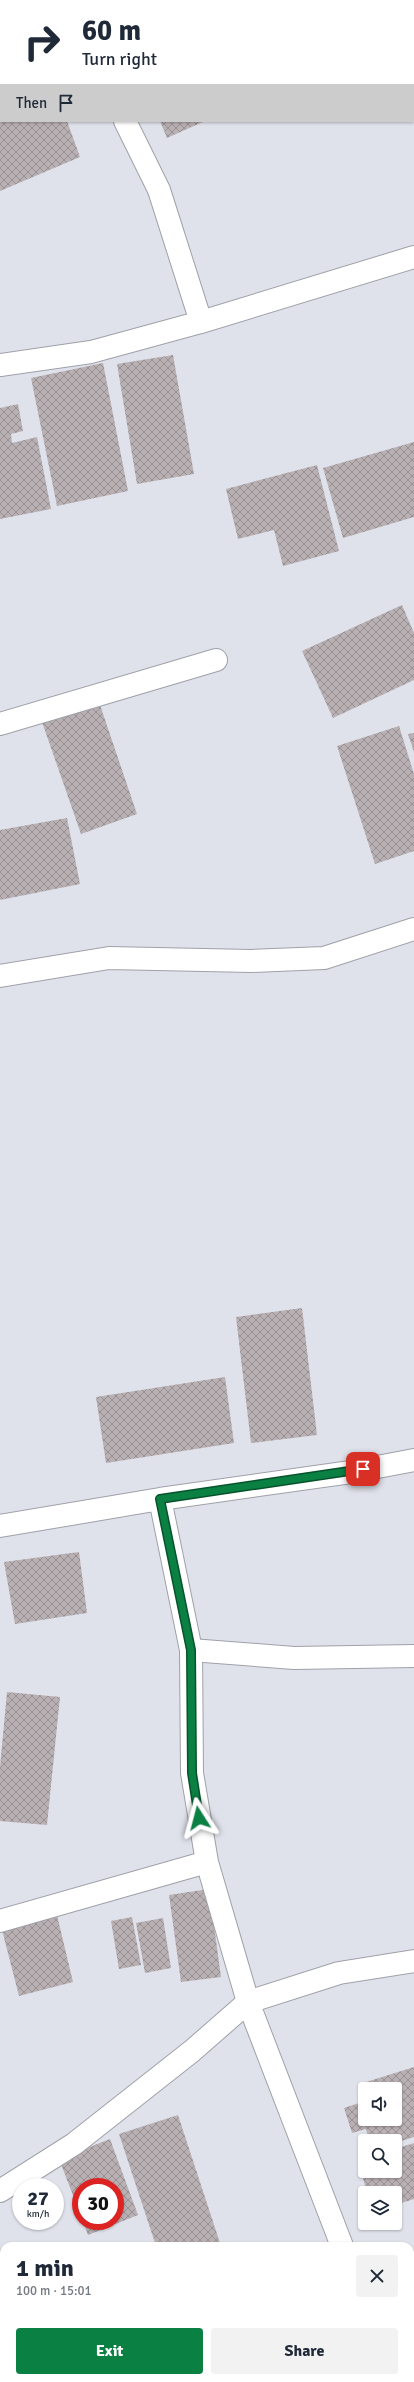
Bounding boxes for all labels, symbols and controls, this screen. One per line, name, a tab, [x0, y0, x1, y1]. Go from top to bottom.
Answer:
text: 60 m	[82, 14, 141, 48]
icon: right	[16, 16, 68, 68]
text: Turn right	[82, 48, 157, 70]
icon: arrive	[55, 92, 77, 114]
text: Then	[16, 94, 47, 112]
pin	[346, 1452, 380, 1486]
icon: arrive	[352, 1458, 374, 1480]
position arrow	[178, 1797, 220, 1839]
map controls	[358, 2082, 402, 2230]
button: sound	[358, 2082, 402, 2126]
button: search	[358, 2134, 402, 2178]
speed limit sign: 30	[72, 2178, 124, 2230]
text: 27	[27, 2186, 49, 2211]
button: layers	[358, 2186, 402, 2230]
text: km/h	[27, 2208, 49, 2220]
text: 1 min	[16, 2253, 74, 2283]
button: close	[356, 2255, 398, 2297]
text: 100 m · 15:01	[16, 2283, 92, 2299]
button: Exit	[16, 2328, 203, 2374]
button: Share	[211, 2328, 398, 2374]

